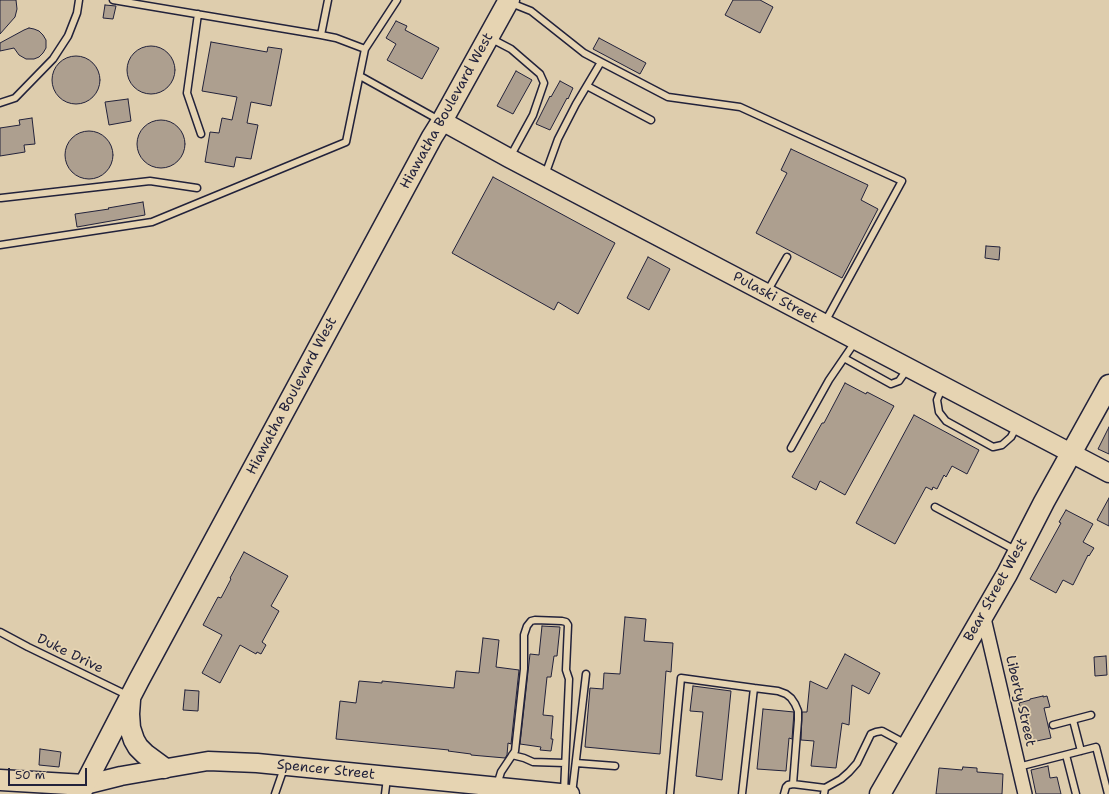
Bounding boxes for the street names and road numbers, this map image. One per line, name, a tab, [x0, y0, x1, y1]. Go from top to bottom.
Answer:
street label: Hiawatha Boulevard West	[397, 30, 497, 192]
street label: Pulaski Street	[730, 269, 820, 327]
street label: Hiawatha Boulevard West	[243, 314, 341, 478]
street label: Bear Street West	[961, 536, 1031, 644]
street label: Duke Drive	[34, 631, 106, 677]
street label: Liberty Street	[1001, 654, 1039, 748]
street label: Spencer Street	[276, 756, 376, 784]

